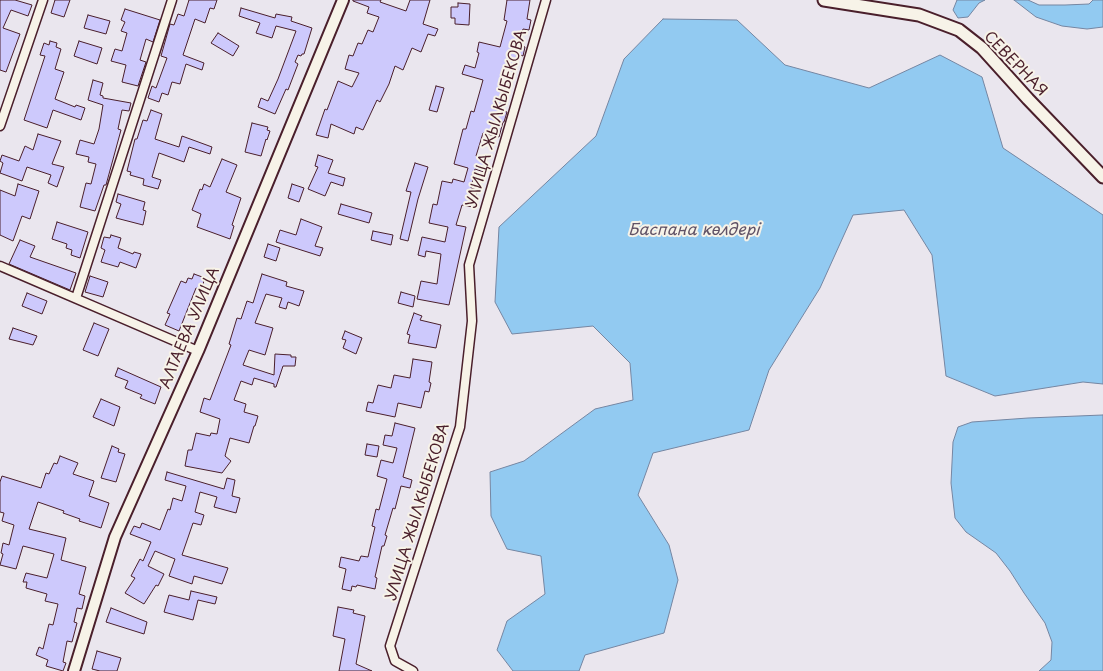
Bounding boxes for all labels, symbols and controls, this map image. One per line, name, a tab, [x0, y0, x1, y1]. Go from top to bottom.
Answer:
street label: УЛИЦА ЖЫЛКЫБЕКОВА	[463, 28, 531, 210]
street label: СЕВЕРНАЯ	[980, 28, 1050, 100]
water label: Баспана көлдері	[628, 221, 760, 241]
street label: АЛТАЕВА УЛИЦА	[156, 265, 224, 391]
street label: УЛИЦА ЖЫЛКЫБЕКОВА	[382, 421, 454, 603]

